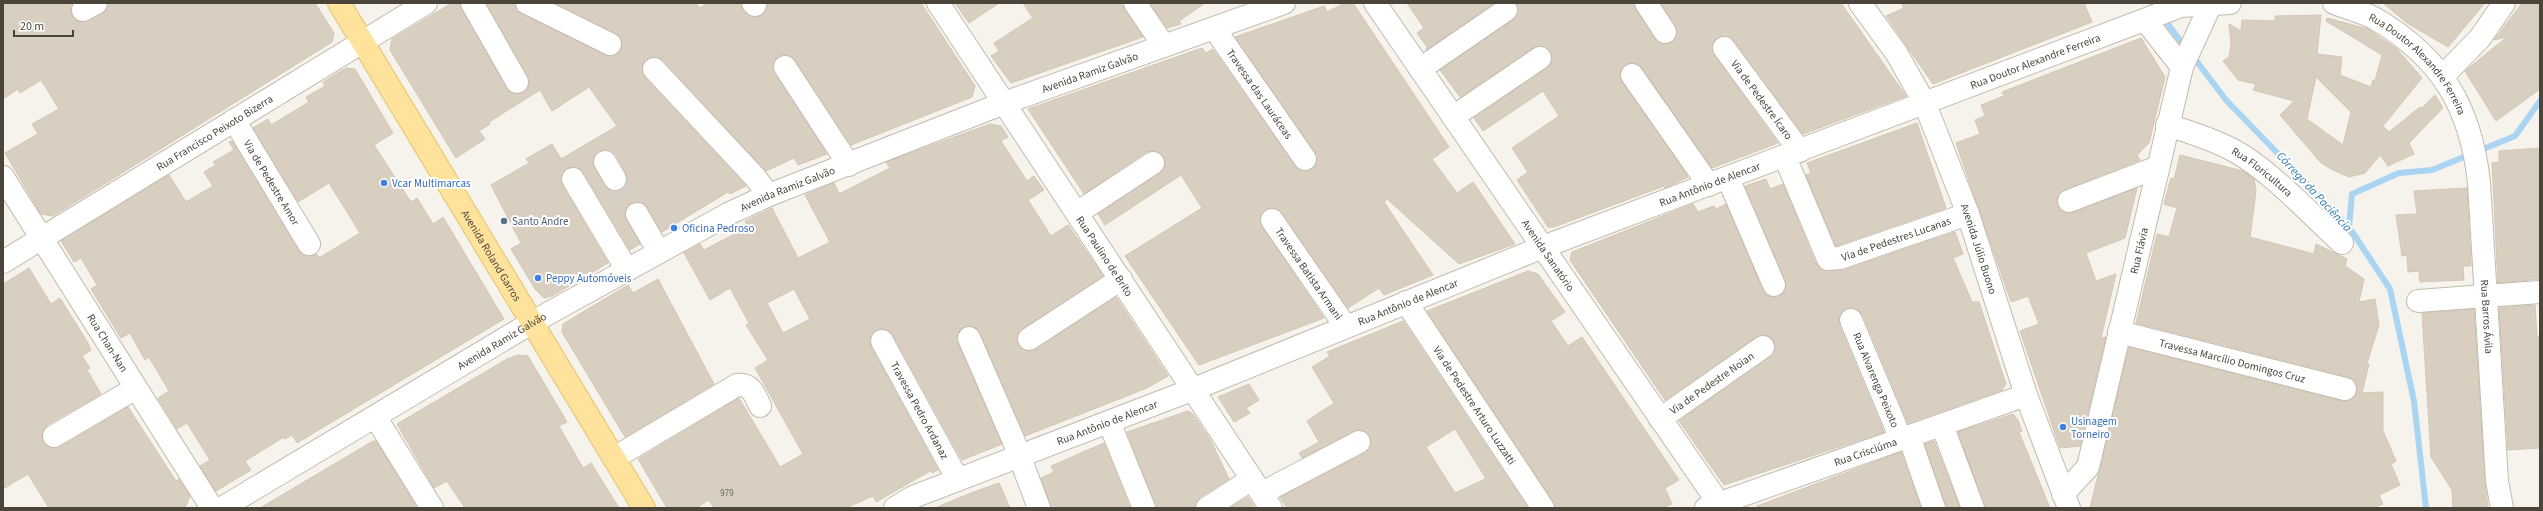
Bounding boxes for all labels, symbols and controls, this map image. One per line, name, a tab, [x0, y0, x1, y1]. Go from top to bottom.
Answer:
street label: Rua Doutor Alexandre Ferreira	[2367, 9, 2470, 117]
scale bar	[14, 12, 73, 38]
text: 20 m	[20, 18, 44, 35]
street label: Rua Doutor Alexandre Ferreira	[1968, 30, 2102, 92]
street label: Travessa das Lauráceas	[1223, 46, 1296, 142]
street label: Avenida Ramiz Galvão	[1040, 48, 1140, 96]
street label: Via de Pedestre Ícaro	[1728, 57, 1796, 142]
street label: Rua Francisco Peixoto Bizerra	[153, 91, 276, 174]
street label: Via de Pedestre Amor	[240, 137, 303, 228]
street label: Rua Floricultura	[2229, 143, 2296, 200]
water label: Córrego da Paciência	[2272, 148, 2356, 236]
street label: Rua Antônio de Alencar	[1657, 158, 1762, 210]
street label: Avenida Ramiz Galvão	[738, 162, 837, 215]
place label: Vcar Multimarcas	[392, 176, 471, 191]
marker: Vcar Multimarcas	[379, 178, 389, 188]
street label: Avenida Júlio Buono	[1957, 201, 2001, 296]
street label: Avenida Roland Garros	[458, 207, 525, 304]
street label: Rua Paulino de Brito	[1073, 213, 1137, 299]
street label: Via de Pedestres Lucanas	[1839, 213, 1953, 265]
place label: Santo Andre	[512, 214, 569, 229]
marker: Santo Andre	[499, 216, 509, 226]
street label: Avenida Sanatório	[1518, 216, 1578, 294]
place label: Oficina Pedroso	[682, 221, 754, 236]
marker: Oficina Pedroso	[669, 223, 679, 233]
street label: Travessa Batista Armani	[1272, 224, 1346, 323]
street label: Rua Flávia	[2126, 226, 2152, 275]
place label: Peppy Automóveis	[546, 271, 632, 286]
marker: Peppy Automóveis	[533, 273, 543, 283]
street label: Rua Antônio de Alencar	[1356, 275, 1460, 329]
street label: Rua Barros Ávila	[2477, 279, 2497, 354]
street label: Avenida Ramiz Galvão	[454, 308, 549, 373]
street label: Rua Chan-Nan	[84, 311, 132, 375]
street label: Rua Alvarenga Peixoto	[1850, 330, 1903, 430]
street label: Travessa Marcílio Domingos Cruz	[2158, 335, 2307, 386]
street label: Via de Pedestre Arturo Luzzatti	[1430, 343, 1520, 468]
street label: Via de Pedestre Noian	[1666, 348, 1757, 418]
street label: Travessa Pedro Ardanaz	[887, 359, 953, 462]
street label: Rua Antônio de Alencar	[1055, 396, 1160, 449]
place label: Usinagem Torneiro	[2071, 414, 2117, 442]
marker: Usinagem Torneiro	[2058, 422, 2068, 432]
street label: Rua Crisciúma	[1832, 434, 1899, 470]
house number: 979	[720, 487, 734, 500]

